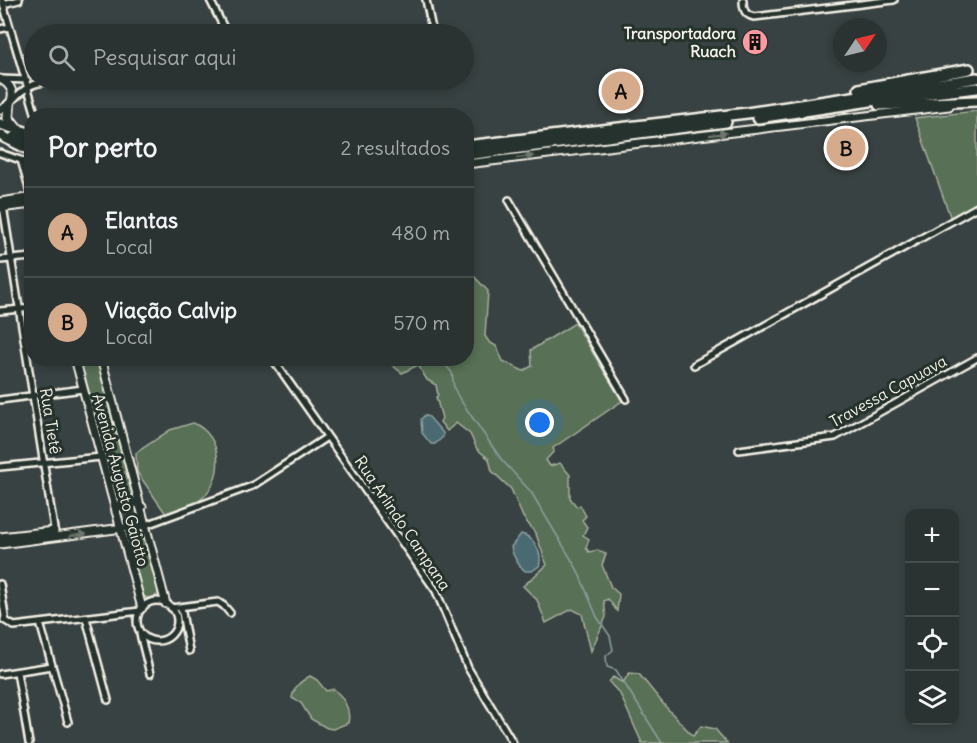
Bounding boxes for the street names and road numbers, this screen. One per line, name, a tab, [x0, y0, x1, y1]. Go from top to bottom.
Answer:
street label: Travessa Capuava	[826, 351, 950, 431]
street label: Rua Tietê	[36, 386, 66, 456]
street label: Avenida Augusto Gaiotto	[88, 391, 154, 569]
street label: Rua Arlindo Campana	[351, 452, 455, 594]

